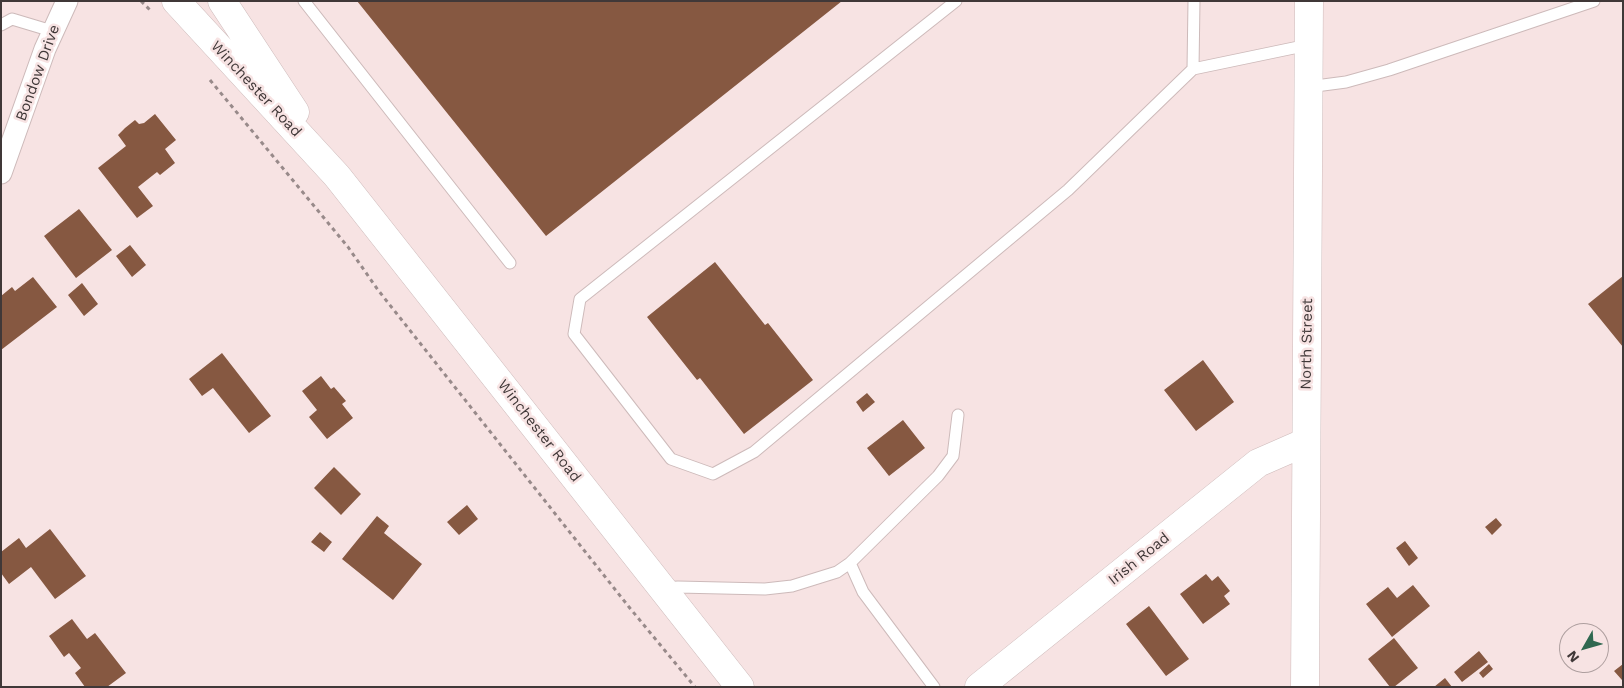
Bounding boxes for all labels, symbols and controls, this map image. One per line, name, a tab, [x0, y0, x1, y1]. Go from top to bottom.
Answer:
street label: Bondow Drive	[12, 22, 64, 124]
street label: Winchester Road	[207, 37, 305, 141]
street label: North Street	[1297, 298, 1317, 390]
street label: Winchester Road	[494, 376, 584, 486]
street label: Irish Road	[1105, 529, 1173, 589]
north arrow	[1559, 623, 1609, 673]
text: N	[1563, 648, 1582, 666]

